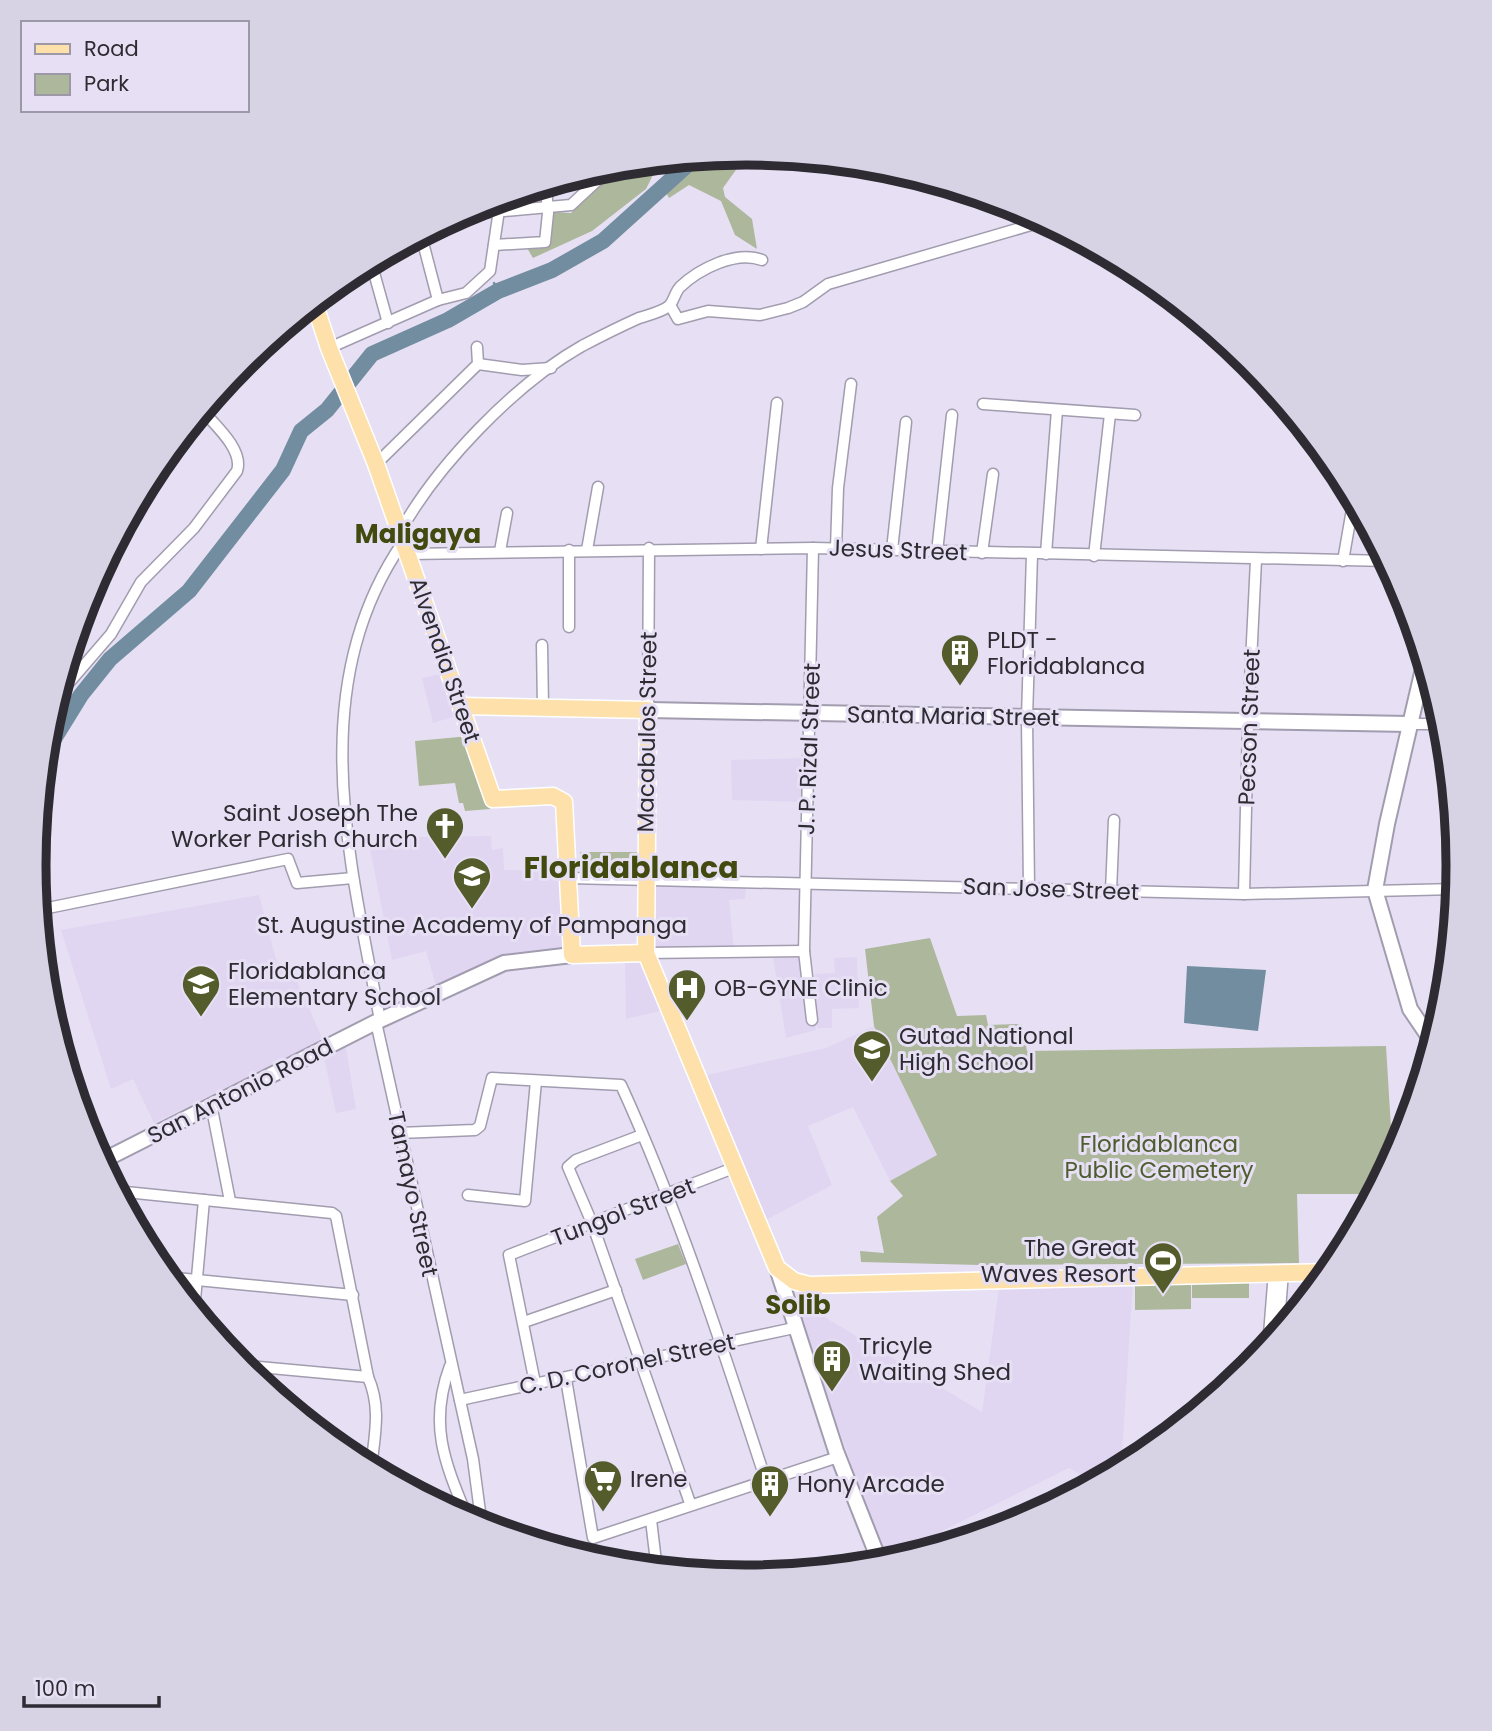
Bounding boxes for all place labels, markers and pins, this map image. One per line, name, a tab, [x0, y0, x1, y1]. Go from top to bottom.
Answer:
place label: PLDT - Floridablanca	[987, 624, 1145, 682]
building icon: PLDT - Floridablanca	[939, 632, 981, 687]
place label: Saint Joseph The Worker Parish Church	[171, 797, 418, 855]
church icon: Saint Joseph The Worker Parish Church	[424, 805, 466, 860]
school or university icon: St. Augustine Academy of Pampanga	[451, 855, 493, 910]
place label: St. Augustine Academy of Pampanga	[257, 909, 687, 941]
place label: Floridablanca Elementary School	[228, 955, 441, 1013]
school or university icon: Floridablanca Elementary School	[180, 963, 222, 1018]
hospital icon: OB-GYNE Clinic	[666, 967, 708, 1022]
place label: OB-GYNE Clinic	[714, 972, 888, 1004]
place label: Gutad National High School	[899, 1020, 1074, 1078]
school or university icon: Gutad National High School	[851, 1028, 893, 1083]
place label: The Great Waves Resort	[981, 1232, 1136, 1290]
sports icon: The Great Waves Resort	[1142, 1240, 1184, 1295]
place label: Tricyle Waiting Shed	[859, 1330, 1011, 1388]
building icon: Tricyle Waiting Shed	[811, 1338, 853, 1393]
supermarket icon: Irene	[582, 1458, 624, 1513]
place label: Irene	[630, 1463, 687, 1495]
building icon: Hony Arcade	[749, 1463, 791, 1518]
place label: Hony Arcade	[797, 1468, 945, 1500]

